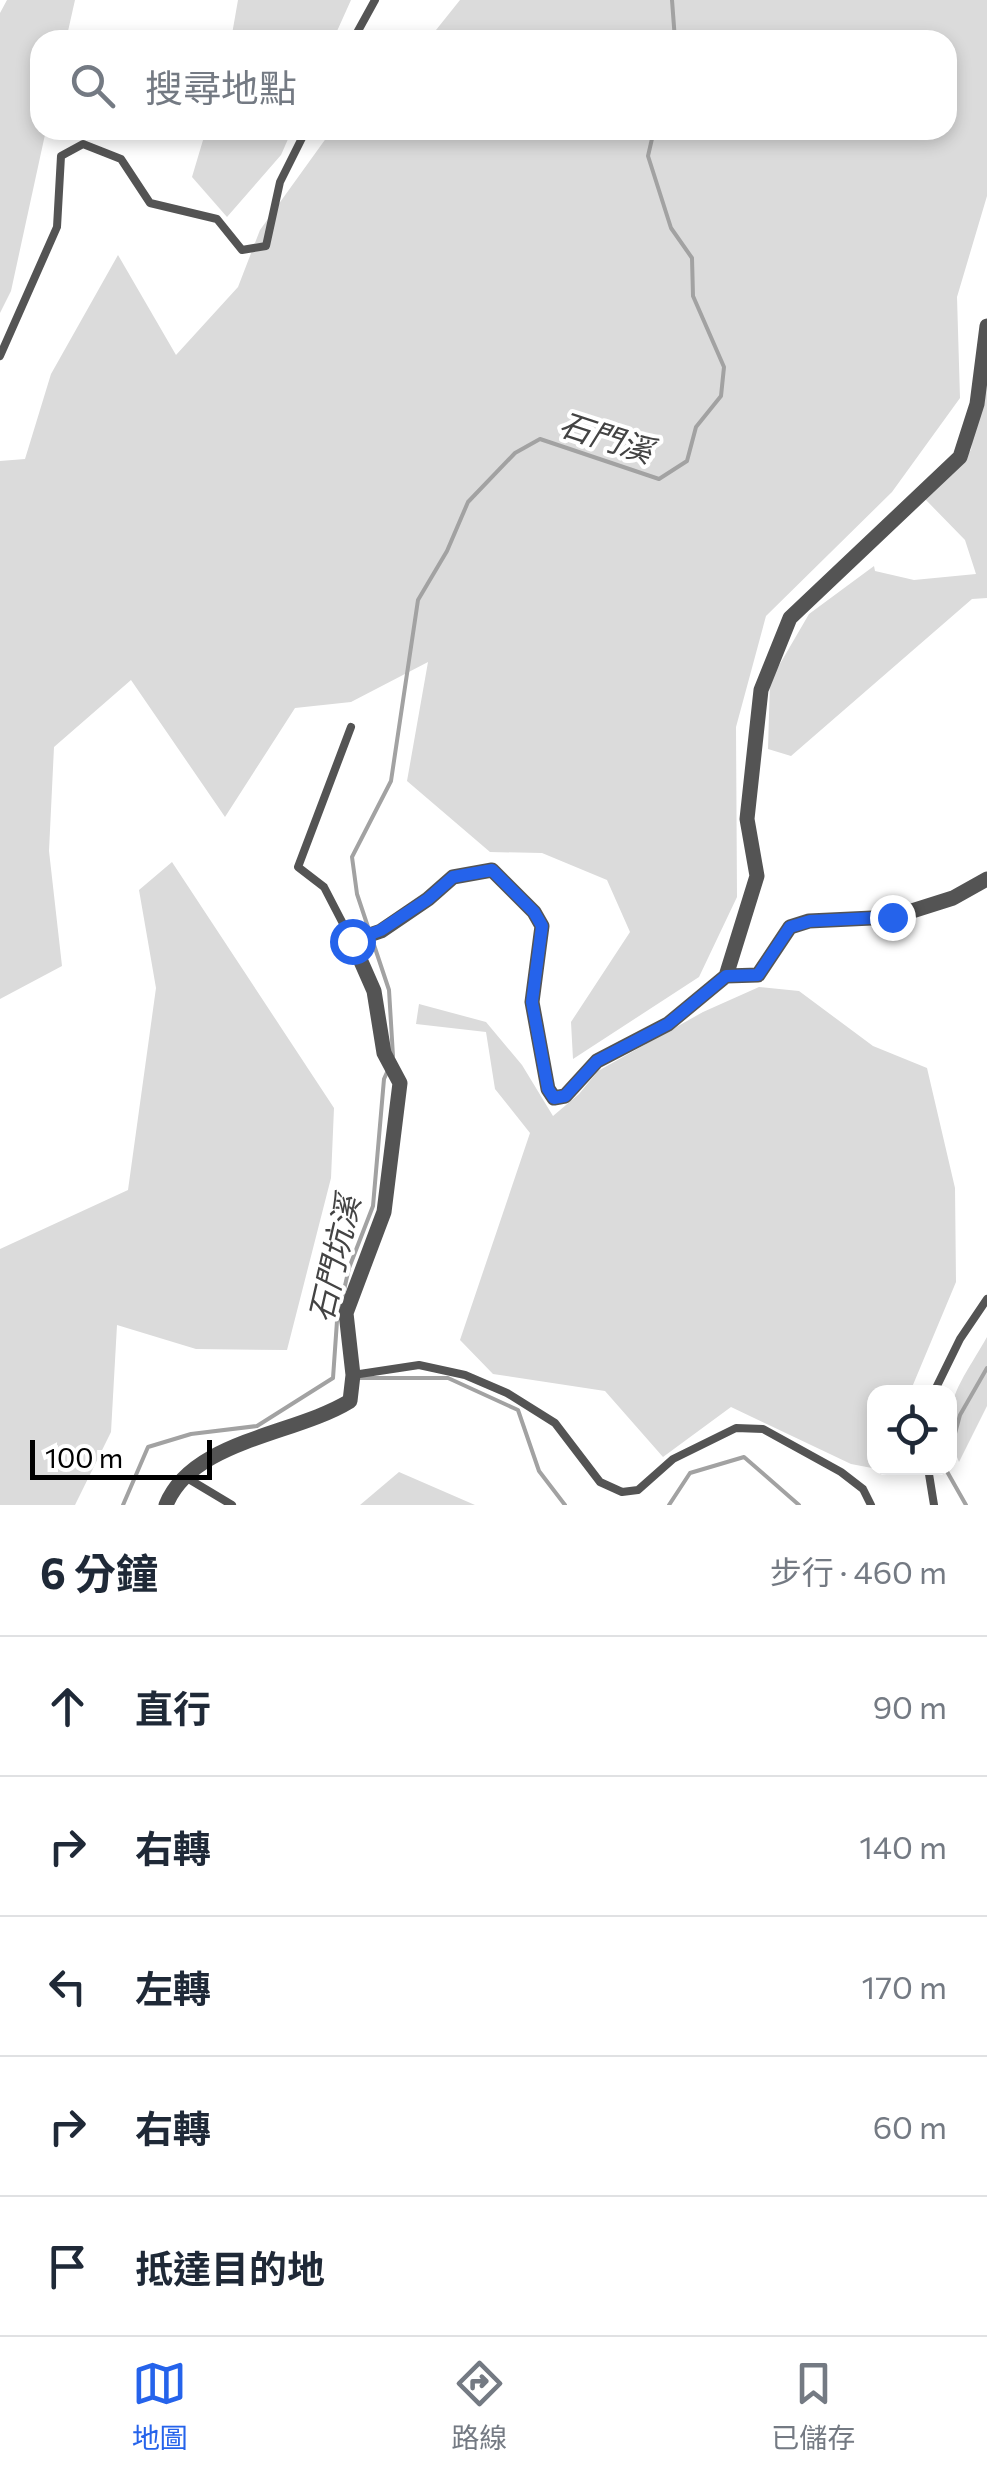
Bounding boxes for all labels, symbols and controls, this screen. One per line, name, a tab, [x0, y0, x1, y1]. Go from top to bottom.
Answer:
search box	[30, 30, 957, 140]
icon: search	[65, 58, 120, 113]
text: 搜尋地點	[145, 63, 297, 110]
water label: 石門溪	[555, 402, 662, 471]
route end	[870, 895, 916, 941]
route start	[330, 919, 376, 965]
water label: 石門坑溪	[299, 1188, 368, 1325]
map controls	[867, 1385, 957, 1475]
button: locate	[867, 1385, 957, 1475]
scale bar	[30, 1435, 212, 1480]
text: 100 m	[45, 1440, 123, 1474]
text: 6 分鐘	[40, 1546, 158, 1598]
text: 步行 · 460 m	[770, 1551, 947, 1591]
icon: ahead	[40, 1679, 95, 1734]
text: 直行	[135, 1684, 211, 1731]
text: 90 m	[873, 1686, 947, 1726]
icon: right	[40, 1819, 95, 1874]
text: 右轉	[135, 1824, 211, 1871]
text: 140 m	[859, 1826, 947, 1866]
icon: left	[40, 1959, 95, 2014]
text: 左轉	[135, 1964, 211, 2011]
text: 170 m	[862, 1966, 947, 2006]
icon: right	[40, 2099, 95, 2154]
text: 右轉	[135, 2104, 211, 2151]
text: 60 m	[873, 2106, 947, 2146]
icon: arrive	[40, 2239, 95, 2294]
text: 抵達目的地	[135, 2244, 325, 2291]
tab: 地圖	[132, 2356, 188, 2456]
tab: 路線	[451, 2356, 507, 2456]
tab: 已儲存	[771, 2356, 855, 2456]

